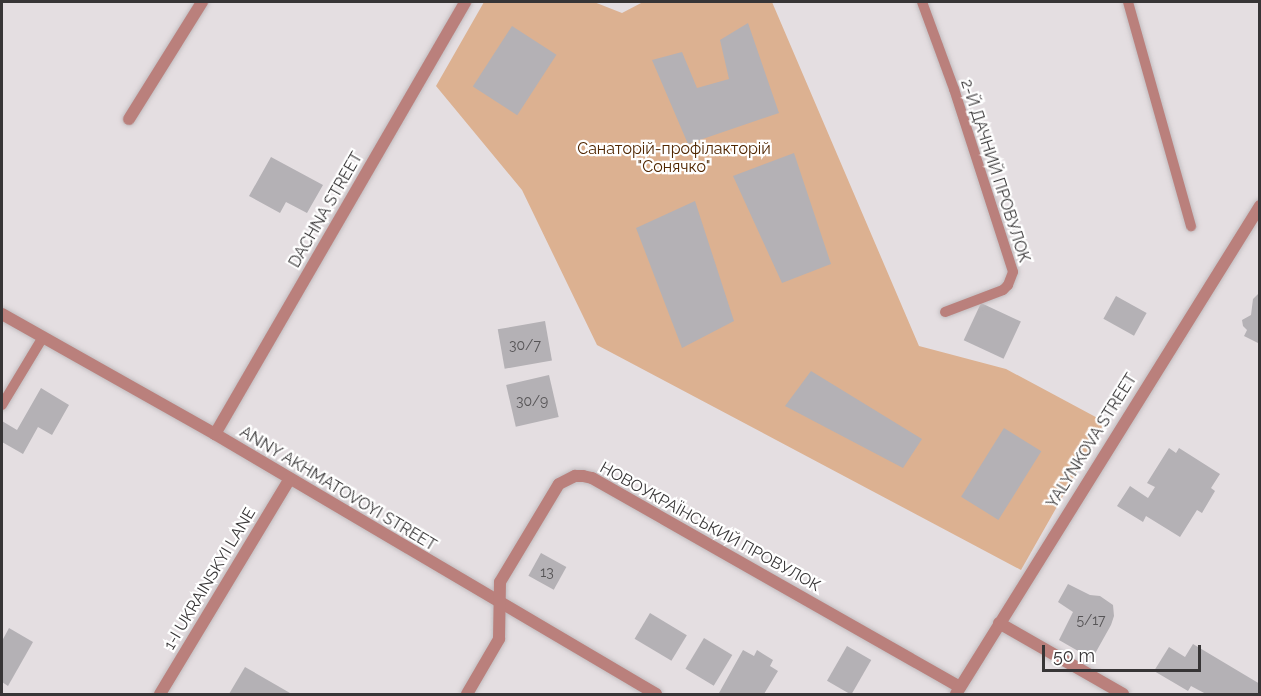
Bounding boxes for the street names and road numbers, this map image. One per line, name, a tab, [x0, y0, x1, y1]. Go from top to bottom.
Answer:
street label: 2-Й ДАЧНИЙ ПРОВУЛОК	[956, 77, 1034, 265]
street label: DACHNA STREET	[285, 149, 367, 271]
street label: YALYNKOVA STREET	[1043, 370, 1141, 512]
street label: ANNY AKHMATOVOYI STREET	[236, 422, 440, 556]
street label: НОВОУКРАЇНСЬКИЙ ПРОВУЛОК	[596, 458, 824, 596]
street label: 1-I UKRAINSKYI LANE	[160, 505, 260, 653]

